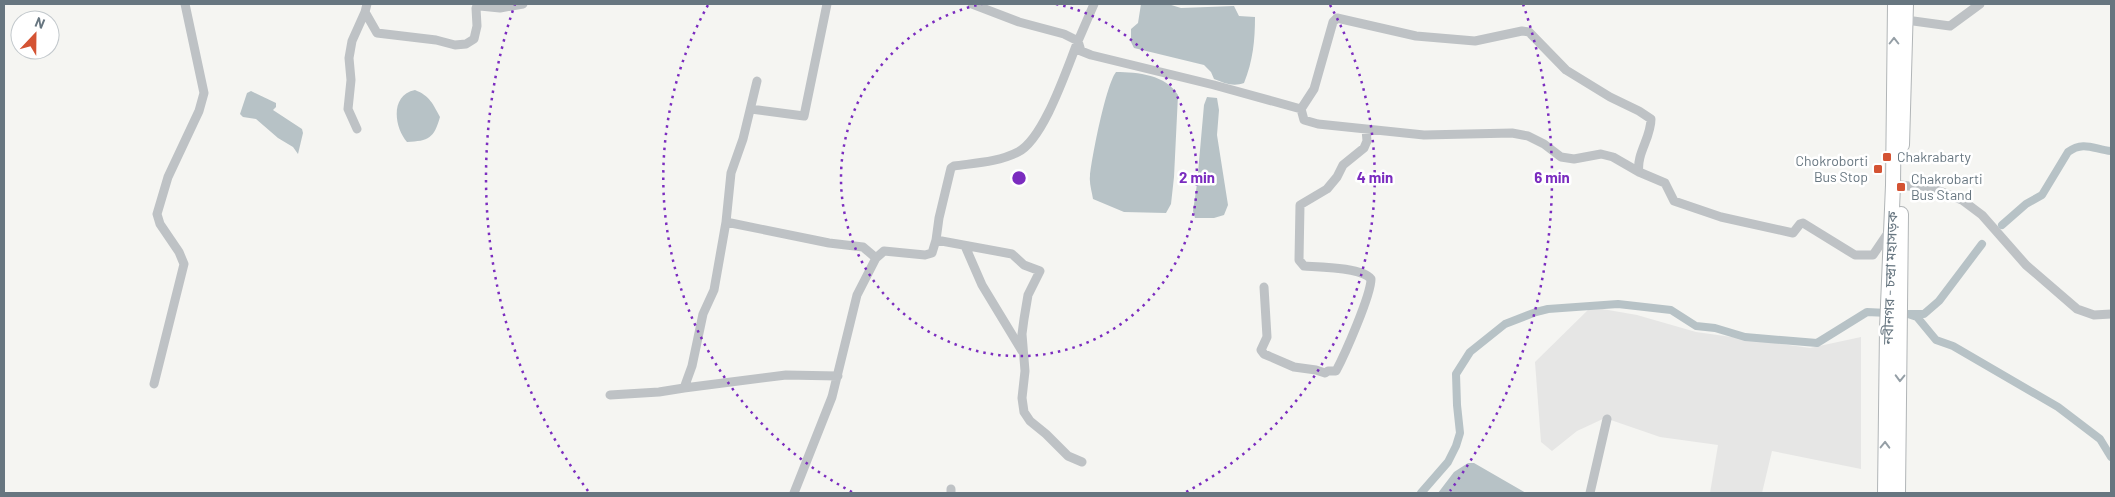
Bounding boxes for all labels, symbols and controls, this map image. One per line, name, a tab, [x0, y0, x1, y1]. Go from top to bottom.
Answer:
north arrow	[10, 10, 60, 60]
text: N	[33, 13, 48, 32]
one-way arrow	[1889, 37, 1899, 44]
place label: Chakrabarty	[1897, 148, 1972, 165]
marker: Chakrabarty	[1881, 151, 1893, 163]
place label: Chokroborti Bus Stop	[1796, 152, 1868, 185]
marker: Chokroborti Bus Stop	[1872, 163, 1884, 175]
text: 2 min	[1179, 168, 1215, 186]
text: 4 min	[1357, 168, 1393, 186]
text: 6 min	[1534, 168, 1570, 186]
centre of rings	[1010, 169, 1028, 187]
place label: Chakrobarti Bus Stand	[1911, 170, 1983, 203]
marker: Chakrobarti Bus Stand	[1895, 181, 1907, 193]
street label: নবীনগর - চন্দ্রা মহাসড়ক	[1879, 210, 1900, 346]
one-way arrow	[1895, 375, 1905, 383]
one-way arrow	[1880, 440, 1891, 448]

